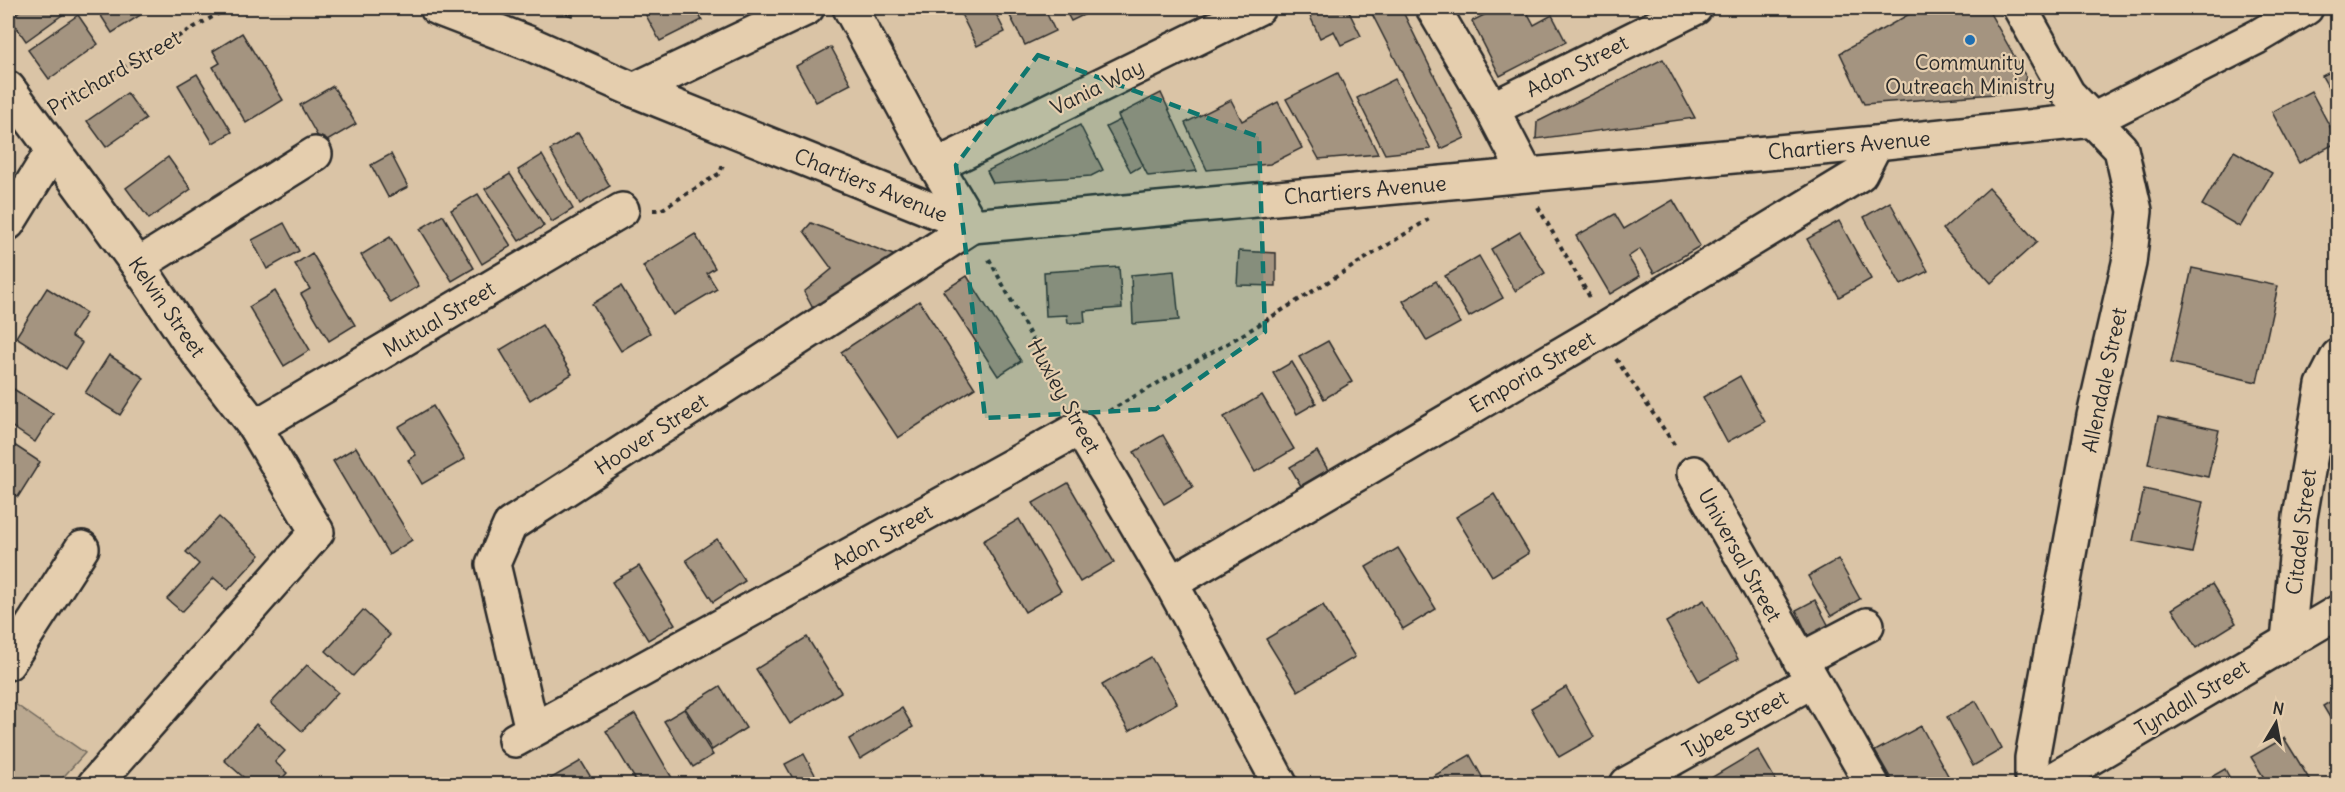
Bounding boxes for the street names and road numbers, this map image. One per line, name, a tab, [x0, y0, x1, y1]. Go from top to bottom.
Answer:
street label: Pritchard Street	[43, 24, 185, 122]
street label: Adon Street	[1521, 29, 1633, 103]
street label: Vania Way	[1046, 53, 1148, 121]
street label: Chartiers Avenue	[1767, 124, 1931, 166]
street label: Chartiers Avenue	[790, 142, 952, 228]
street label: Chartiers Avenue	[1283, 169, 1447, 211]
street label: Kelvin Street	[123, 252, 211, 362]
street label: Mutual Street	[378, 275, 500, 363]
street label: Allendale Street	[2075, 305, 2133, 455]
street label: Emporia Street	[1464, 325, 1600, 419]
street label: Huxley Street	[1021, 334, 1107, 458]
street label: Hoover Street	[589, 387, 713, 481]
street label: Citadel Street	[2280, 467, 2322, 597]
street label: Universal Street	[1692, 484, 1788, 626]
street label: Adon Street	[827, 498, 937, 576]
street label: Tyndall Street	[2130, 653, 2254, 743]
street label: Tybee Street	[1677, 684, 1793, 764]

